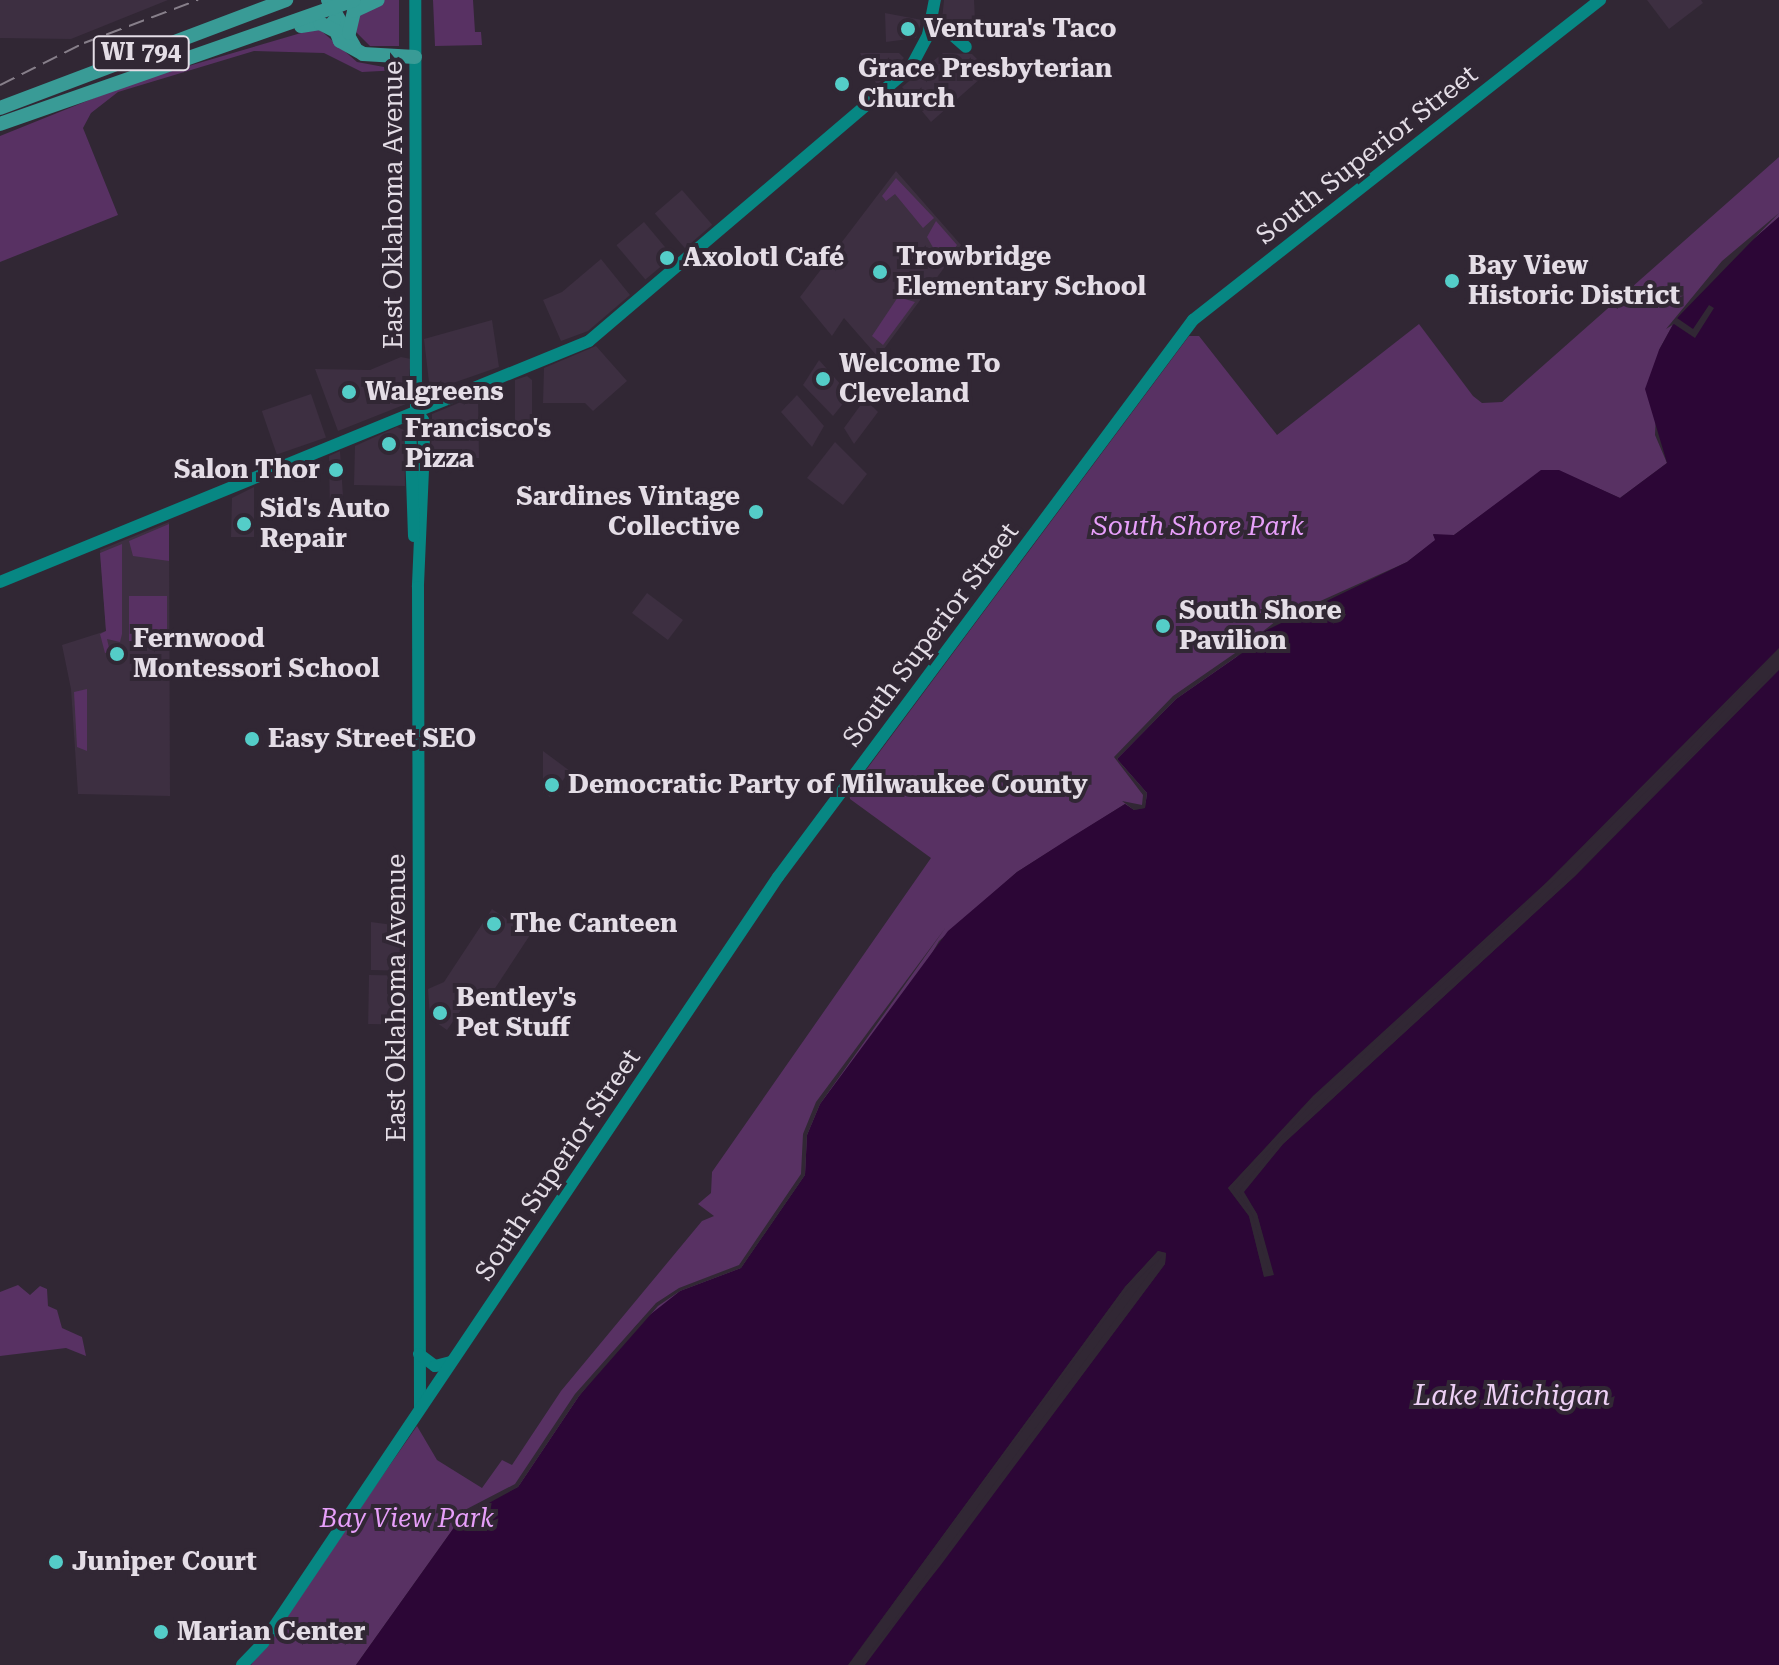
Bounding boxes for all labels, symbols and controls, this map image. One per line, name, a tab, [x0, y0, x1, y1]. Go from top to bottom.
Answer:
place label: Ventura's Taco	[924, 13, 1117, 45]
marker: Ventura's Taco	[899, 20, 917, 38]
road number: WI 794	[91, 33, 191, 73]
place label: Grace Presbyterian Church	[858, 53, 1112, 114]
street label: South Superior Street	[1250, 59, 1484, 251]
street label: East Oklahoma Avenue	[378, 61, 410, 349]
marker: Grace Presbyterian Church	[833, 75, 851, 93]
place label: Trowbridge Elementary School	[896, 241, 1146, 302]
place label: Axolotl Café	[683, 242, 844, 274]
marker: Axolotl Café	[658, 249, 676, 267]
place label: Bay View Historic District	[1468, 250, 1680, 312]
marker: Trowbridge Elementary School	[871, 263, 889, 281]
marker: Bay View Historic District	[1443, 272, 1461, 290]
place label: Welcome To Cleveland	[839, 348, 1001, 410]
marker: Welcome To Cleveland	[814, 370, 832, 388]
place label: Walgreens	[365, 376, 504, 408]
marker: Walgreens	[340, 383, 358, 401]
place label: Francisco's Pizza	[405, 413, 551, 474]
marker: Francisco's Pizza	[380, 435, 398, 453]
place label: Salon Thor	[174, 454, 320, 486]
marker: Salon Thor	[327, 461, 345, 479]
place label: Sardines Vintage Collective	[516, 481, 740, 542]
place label: Sid's Auto Repair	[260, 493, 390, 554]
marker: Sardines Vintage Collective	[747, 503, 765, 521]
park label: South Shore Park	[1092, 511, 1304, 543]
marker: Sid's Auto Repair	[235, 515, 253, 533]
street label: South Superior Street	[837, 517, 1025, 753]
place label: South Shore Pavilion	[1179, 595, 1342, 656]
marker: South Shore Pavilion	[1154, 617, 1172, 635]
place label: Fernwood Montessori School	[133, 623, 379, 684]
marker: Fernwood Montessori School	[108, 645, 126, 663]
place label: Easy Street SEO	[268, 723, 476, 755]
marker: Easy Street SEO	[243, 730, 261, 748]
place label: Democratic Party of Milwaukee County	[568, 769, 1088, 801]
marker: Democratic Party of Milwaukee County	[543, 776, 561, 794]
street label: East Oklahoma Avenue	[381, 854, 413, 1142]
place label: The Canteen	[510, 908, 677, 940]
marker: The Canteen	[485, 915, 503, 933]
place label: Bentley's Pet Stuff	[456, 982, 576, 1044]
marker: Bentley's Pet Stuff	[431, 1004, 449, 1022]
street label: South Superior Street	[469, 1043, 647, 1287]
water label: Lake Michigan	[1414, 1379, 1610, 1413]
park label: Bay View Park	[320, 1503, 494, 1535]
place label: Juniper Court	[72, 1546, 257, 1578]
marker: Juniper Court	[47, 1553, 65, 1571]
place label: Marian Center	[177, 1616, 366, 1648]
marker: Marian Center	[152, 1623, 170, 1641]

